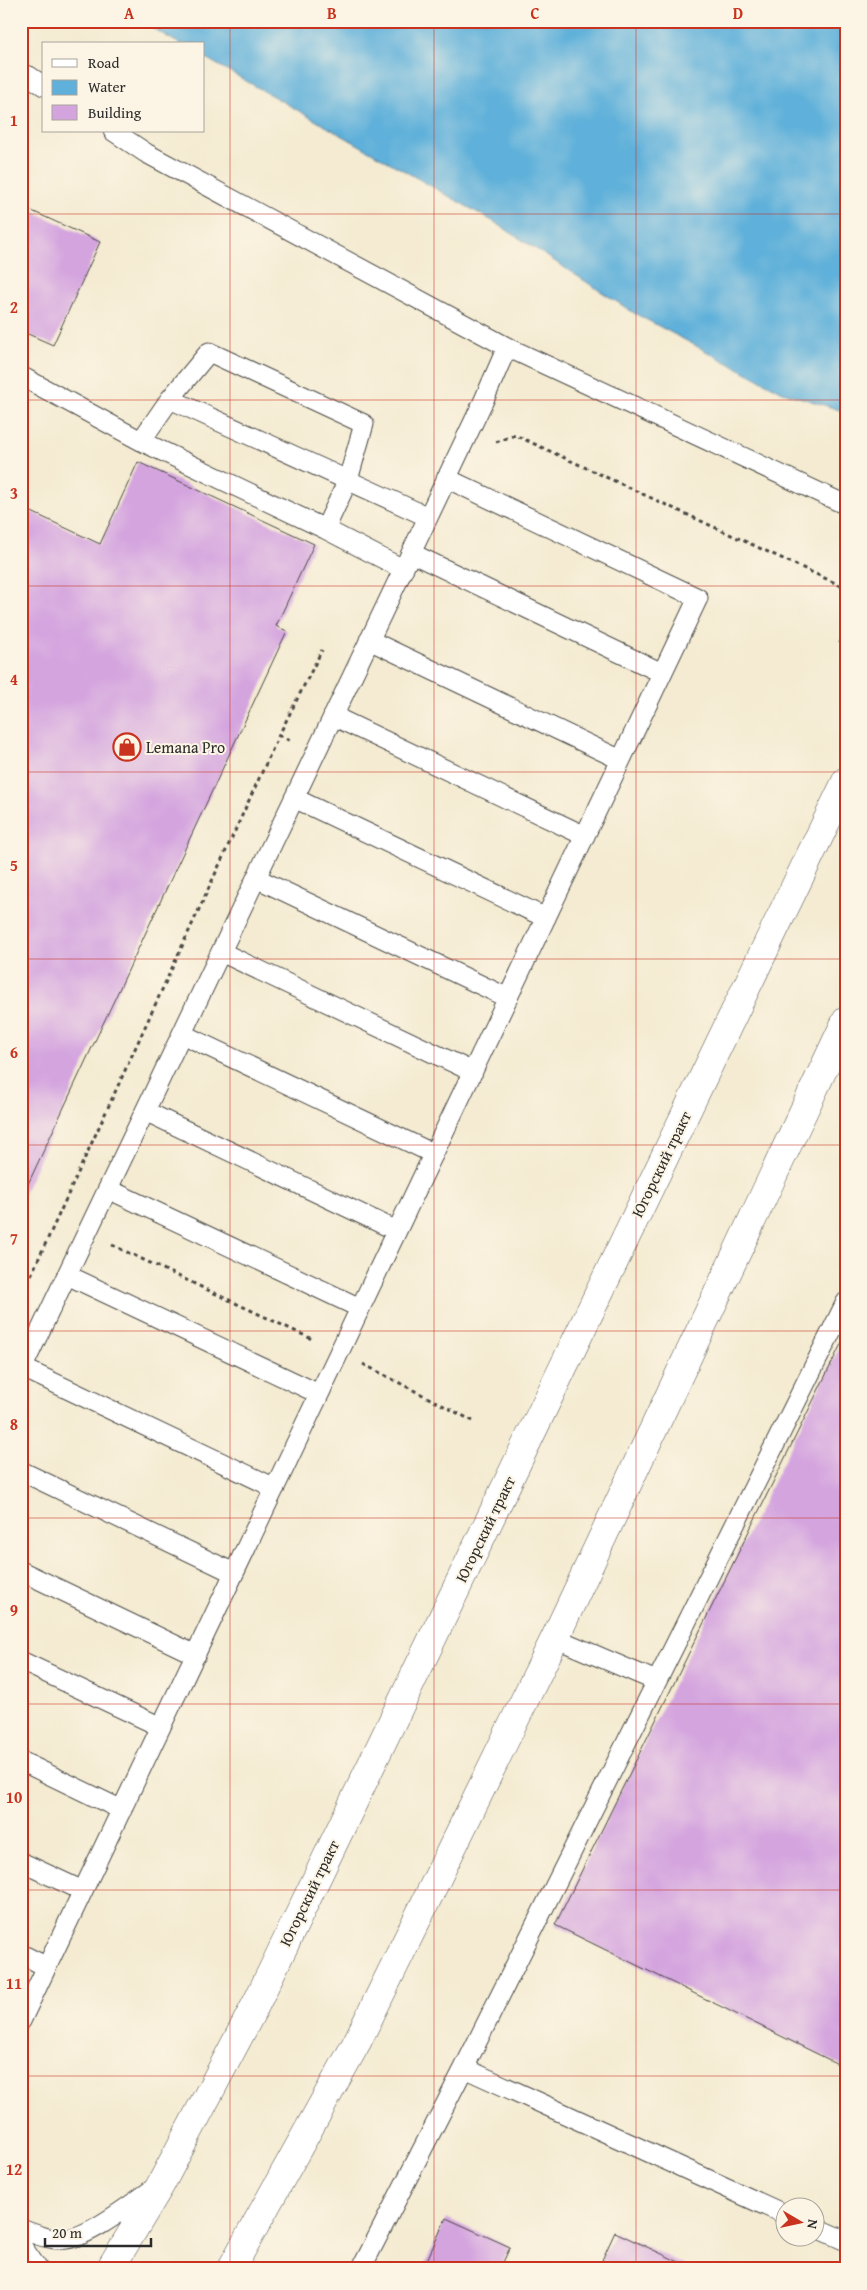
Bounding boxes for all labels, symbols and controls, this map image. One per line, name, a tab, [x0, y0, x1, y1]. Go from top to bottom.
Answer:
text: A	[124, 1, 135, 25]
text: B	[327, 1, 337, 25]
text: C	[530, 1, 540, 25]
text: D	[733, 1, 743, 25]
legend	[42, 42, 205, 132]
text: Road	[88, 52, 119, 73]
text: Water	[88, 76, 126, 97]
text: Building	[88, 102, 142, 123]
text: 1	[10, 108, 18, 132]
text: 2	[10, 295, 18, 319]
text: 3	[10, 481, 18, 505]
text: 4	[10, 667, 18, 691]
shop icon: Lemana Pro	[112, 732, 142, 762]
place label: Lemana Pro	[146, 735, 225, 759]
text: 5	[10, 853, 18, 877]
text: 6	[10, 1040, 18, 1064]
street label: Югорский тракт	[625, 1107, 697, 1221]
text: 7	[10, 1226, 18, 1250]
text: 8	[10, 1412, 18, 1436]
street label: Югорский тракт	[449, 1472, 521, 1586]
text: 9	[10, 1598, 18, 1622]
text: 10	[6, 1785, 22, 1809]
street label: Югорский тракт	[273, 1836, 345, 1950]
text: 11	[6, 1971, 22, 1995]
text: 12	[6, 2157, 22, 2181]
north arrow	[774, 2198, 824, 2248]
scale bar	[45, 2215, 151, 2247]
text: N	[802, 2218, 823, 2231]
text: 20 m	[52, 2222, 83, 2243]

